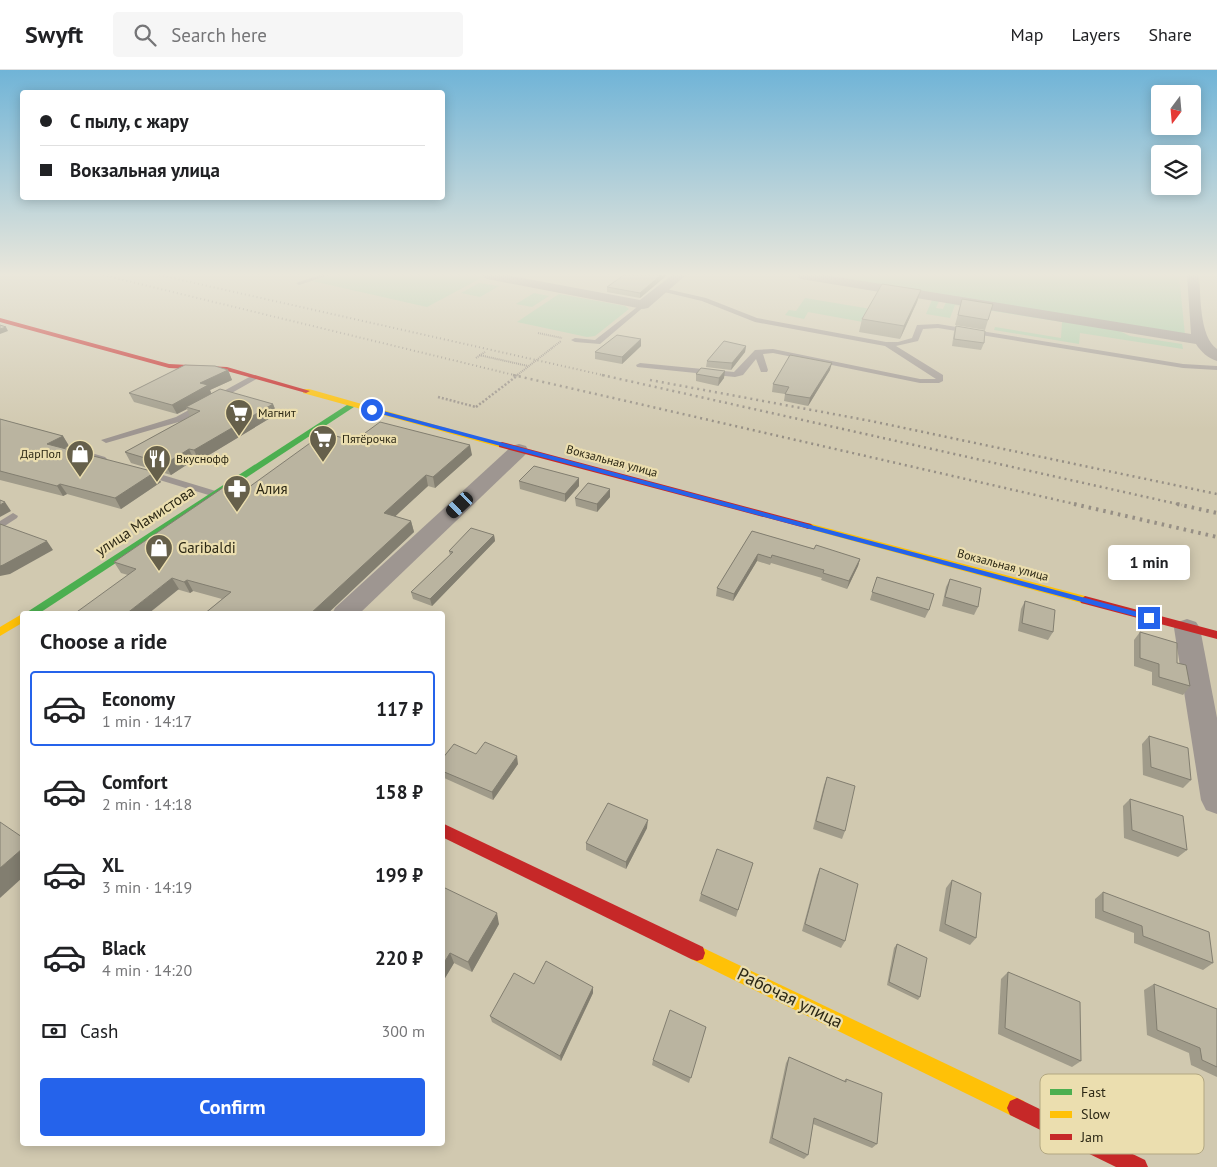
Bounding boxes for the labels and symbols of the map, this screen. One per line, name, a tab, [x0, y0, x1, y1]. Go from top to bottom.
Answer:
north arrow	[1151, 85, 1201, 135]
supermarket icon: Магнит	[224, 398, 254, 437]
route start	[361, 399, 383, 421]
place label: Магнит	[258, 405, 296, 420]
supermarket icon: Пятёрочка	[308, 424, 338, 463]
place label: Пятёрочка	[342, 431, 397, 446]
shop icon: ДарПол	[65, 439, 95, 478]
street label: Вокзальная улица	[565, 441, 659, 480]
restaurant icon: Вкуснофф	[142, 444, 172, 483]
place label: ДарПол	[20, 446, 61, 461]
place label: Вкуснофф	[176, 451, 229, 466]
pharmacy icon: Алия	[222, 474, 252, 513]
place label: Алия	[256, 479, 288, 498]
street label: улица Мамистова	[92, 481, 198, 560]
car	[443, 489, 476, 521]
shop icon: Garibaldi	[144, 533, 174, 572]
place label: Garibaldi	[178, 538, 236, 557]
street label: Вокзальная улица	[956, 545, 1050, 584]
callout: 1 min	[1108, 546, 1190, 580]
route end	[1138, 607, 1160, 629]
street label: Рабочая улица	[734, 962, 847, 1033]
legend	[1040, 1074, 1204, 1154]
text: Fast	[1081, 1083, 1106, 1101]
text: Slow	[1081, 1105, 1111, 1123]
text: Jam	[1080, 1128, 1103, 1146]

